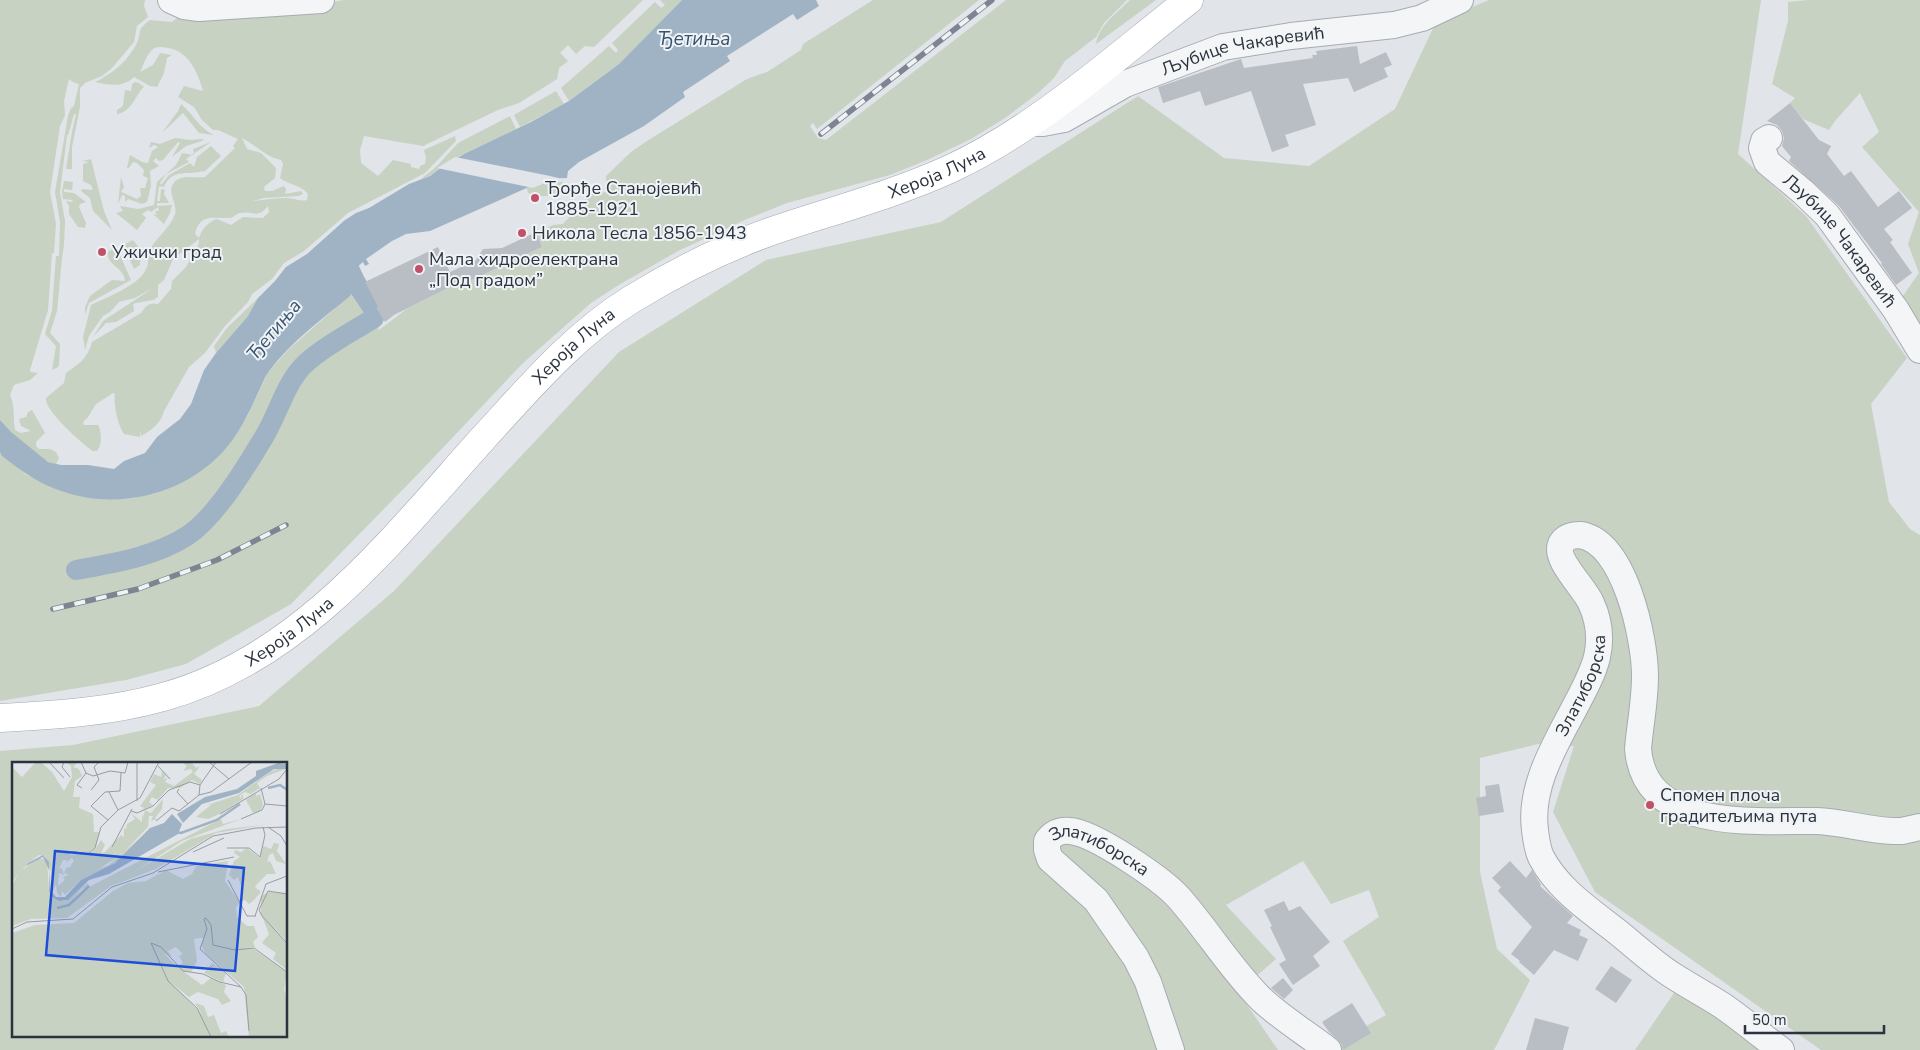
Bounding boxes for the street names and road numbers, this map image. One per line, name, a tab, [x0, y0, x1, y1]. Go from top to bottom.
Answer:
street label: Љубице Чакаревић	[1158, 20, 1326, 81]
street label: Хероја Луна	[885, 141, 990, 204]
street label: Љубице Чакаревић	[1778, 168, 1902, 313]
street label: Хероја Луна	[527, 302, 620, 390]
street label: Хероја Луна	[241, 591, 339, 672]
street label: Златиборска	[1550, 635, 1611, 741]
street label: Златиборска	[1045, 819, 1154, 882]

